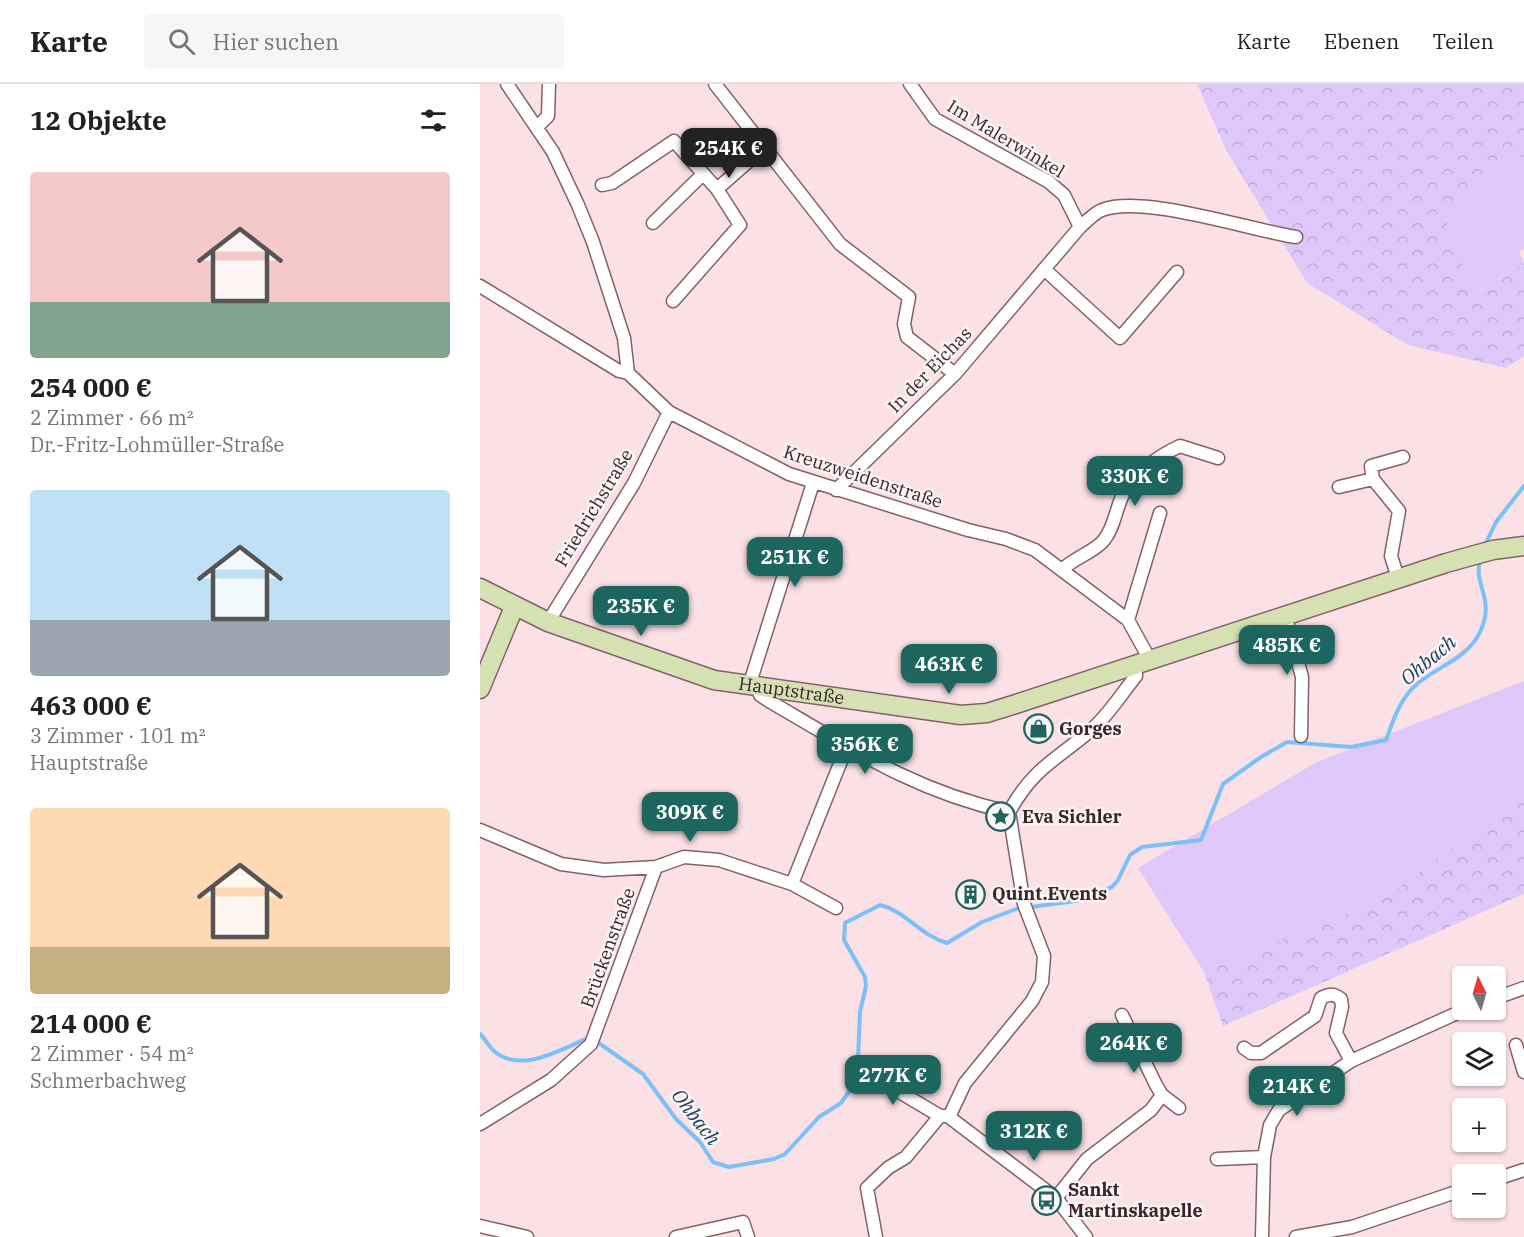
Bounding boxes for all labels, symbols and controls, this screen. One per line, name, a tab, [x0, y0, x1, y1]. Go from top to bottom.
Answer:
search box	[144, 14, 564, 68]
text: Karte	[30, 23, 108, 60]
icon: search	[165, 25, 198, 58]
text: Hier suchen	[213, 27, 339, 56]
text: Karte	[1237, 27, 1291, 55]
text: Ebenen	[1324, 27, 1399, 55]
text: Teilen	[1432, 27, 1494, 55]
street label: Im Malerwinkel	[943, 94, 1069, 183]
text: 12 Objekte	[30, 103, 167, 137]
icon: filters	[417, 104, 450, 137]
pin: 254K €	[680, 128, 778, 179]
text: 254K €	[695, 134, 763, 161]
icon: home	[186, 211, 294, 319]
street label: In der Eichas	[883, 322, 976, 418]
text: 254 000 €	[30, 370, 152, 404]
text: 2 Zimmer · 66 m²	[30, 404, 194, 431]
text: Dr.-Fritz-Lohmüller-Straße	[30, 431, 284, 458]
street label: Kreuzweidenstraße	[781, 440, 946, 513]
street label: Friedrichstraße	[549, 445, 638, 571]
pin: 330K €	[1086, 456, 1184, 507]
text: 330K €	[1101, 462, 1169, 489]
icon: home	[186, 529, 294, 637]
pin: 251K €	[746, 537, 844, 588]
text: 251K €	[761, 543, 829, 570]
pin: 235K €	[592, 586, 690, 637]
text: 235K €	[607, 592, 675, 619]
pin: 485K €	[1238, 625, 1336, 676]
water label: Ohbach	[1394, 628, 1461, 691]
text: 485K €	[1253, 631, 1321, 658]
pin: 463K €	[900, 644, 998, 695]
text: 463K €	[915, 650, 983, 677]
street label: Hauptstraße	[737, 672, 846, 709]
text: 463 000 €	[30, 688, 152, 722]
shop icon: Gorges	[1022, 713, 1054, 745]
place label: Gorges	[1059, 717, 1122, 740]
text: 3 Zimmer · 101 m²	[30, 722, 206, 749]
pin: 356K €	[816, 724, 914, 775]
text: 356K €	[831, 730, 899, 757]
text: Hauptstraße	[30, 749, 148, 776]
pin: 309K €	[641, 792, 739, 843]
text: 309K €	[656, 798, 724, 825]
place icon: Eva Sichler	[985, 801, 1017, 833]
place label: Eva Sichler	[1022, 805, 1122, 828]
icon: home	[186, 847, 294, 955]
building icon: Quint.Events	[955, 878, 987, 910]
place label: Quint.Events	[992, 882, 1107, 905]
street label: Brückenstraße	[575, 885, 640, 1011]
north arrow	[1452, 966, 1506, 1020]
map controls	[1452, 966, 1506, 1218]
text: 214 000 €	[30, 1006, 152, 1040]
pin: 264K €	[1085, 1023, 1183, 1074]
text: 264K €	[1100, 1029, 1168, 1056]
button: layers	[1452, 1032, 1506, 1086]
text: 2 Zimmer · 54 m²	[30, 1040, 194, 1067]
pin: 277K €	[844, 1055, 942, 1106]
text: 277K €	[859, 1061, 927, 1088]
pin: 214K €	[1248, 1066, 1346, 1117]
text: Schmerbachweg	[30, 1067, 186, 1094]
text: 214K €	[1263, 1072, 1331, 1099]
water label: Ohbach	[666, 1083, 727, 1151]
button: +	[1452, 1098, 1506, 1152]
pin: 312K €	[985, 1111, 1083, 1162]
text: 312K €	[1000, 1117, 1068, 1144]
button: −	[1452, 1164, 1506, 1218]
place label: Sankt Martinskapelle	[1068, 1178, 1203, 1222]
bus stop icon: Sankt Martinskapelle	[1031, 1184, 1063, 1216]

